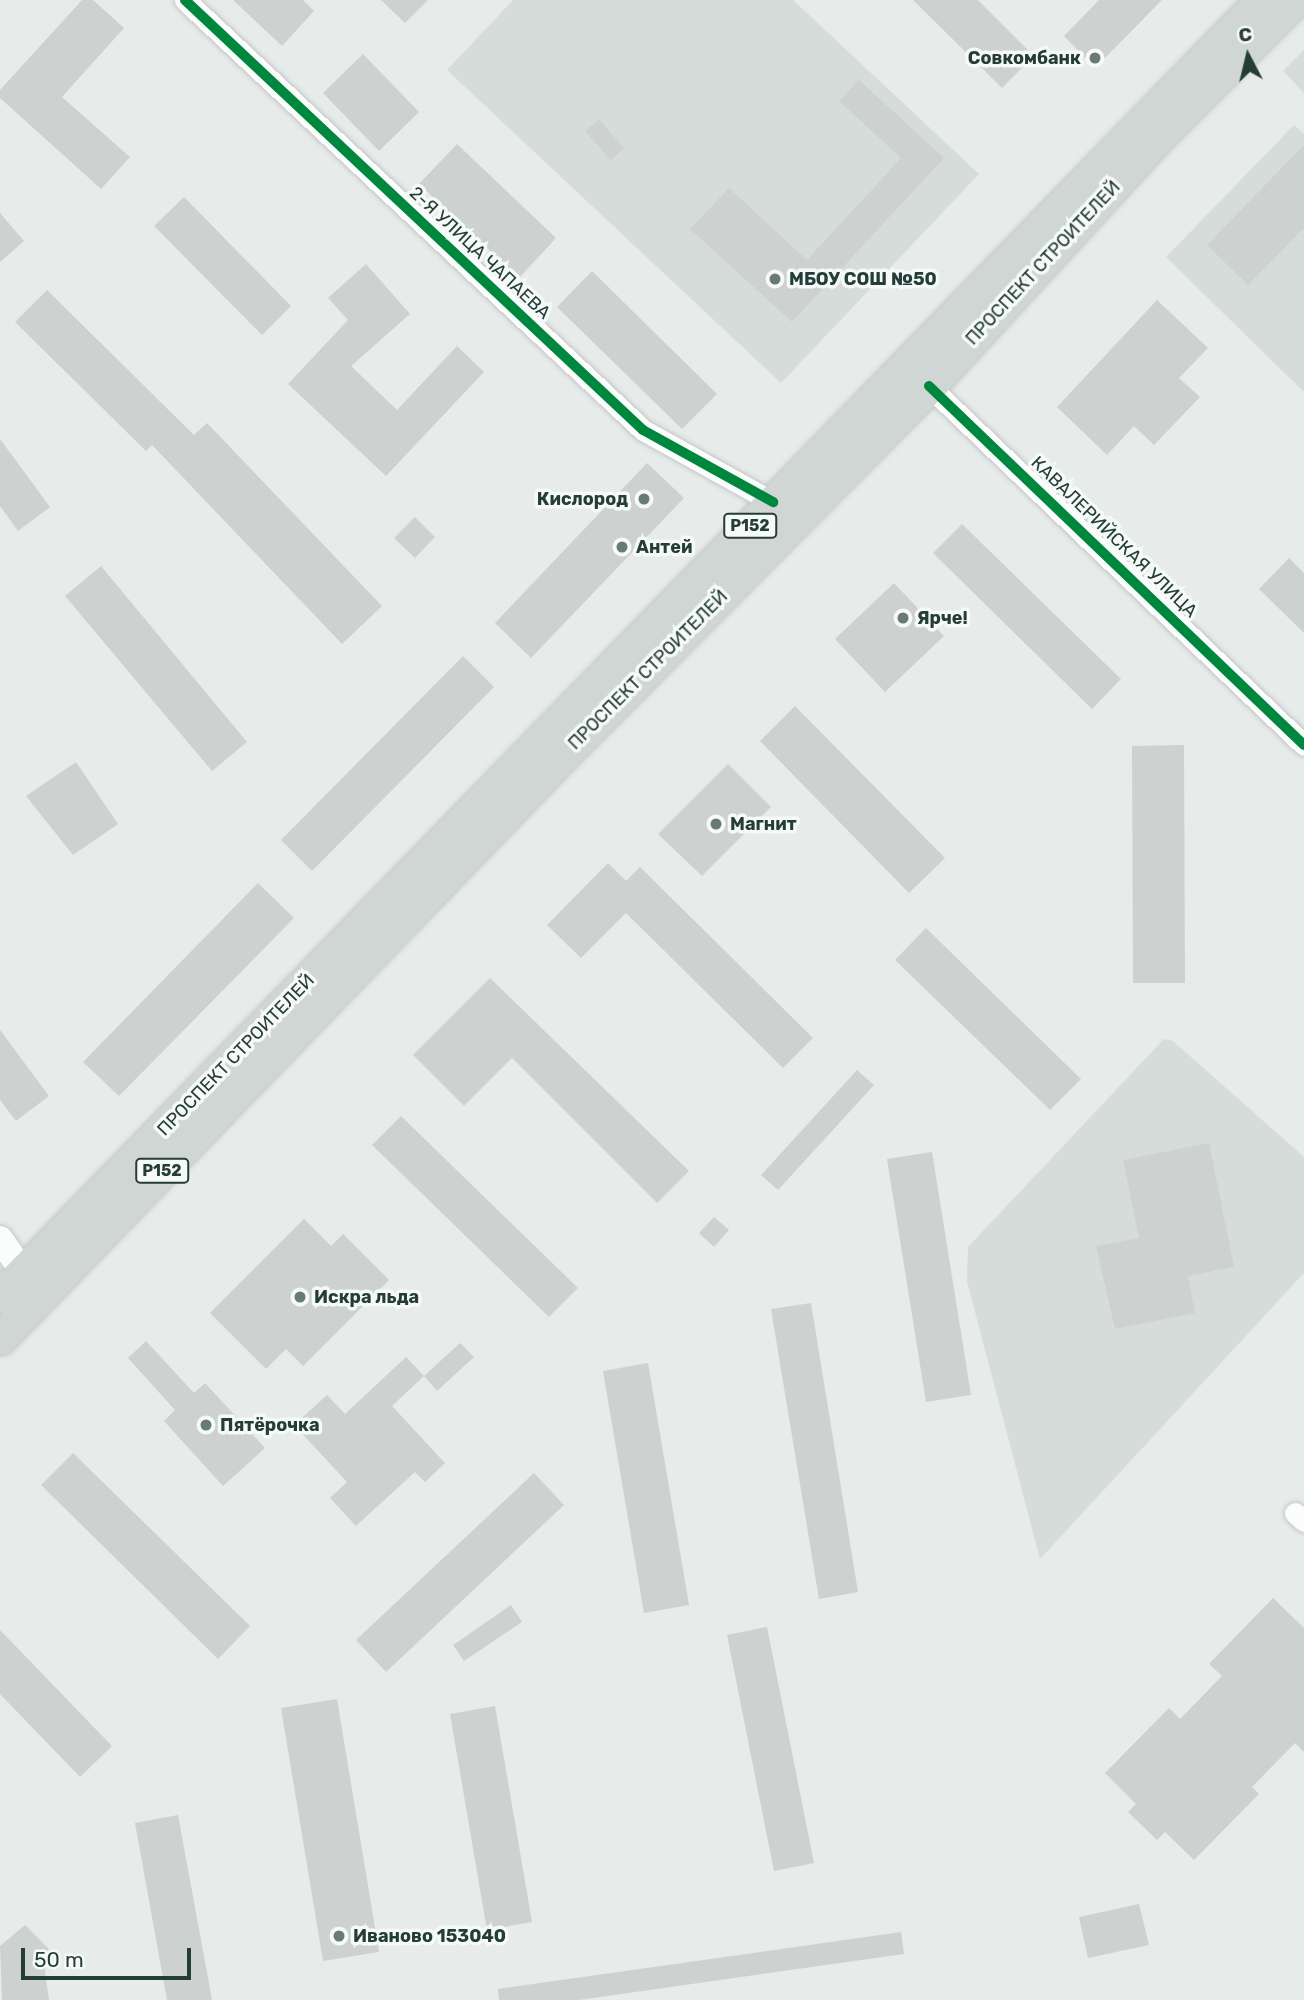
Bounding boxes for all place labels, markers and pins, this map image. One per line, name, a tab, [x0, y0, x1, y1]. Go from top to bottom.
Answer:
place label: Совкомбанк	[968, 47, 1081, 69]
marker: Совкомбанк	[1087, 50, 1103, 66]
place label: МБОУ СОШ №50	[789, 268, 937, 290]
marker: МБОУ СОШ №50	[767, 271, 783, 287]
place label: Кислород	[537, 488, 628, 510]
marker: Кислород	[634, 489, 654, 509]
place label: Антей	[636, 536, 692, 558]
marker: Антей	[614, 539, 630, 555]
place label: Ярче!	[917, 607, 968, 629]
marker: Ярче!	[895, 610, 911, 626]
place label: Магнит	[730, 813, 797, 835]
marker: Магнит	[708, 816, 724, 832]
place label: Искра льда	[314, 1286, 419, 1308]
marker: Искра льда	[292, 1289, 308, 1305]
place label: Пятёрочка	[220, 1414, 320, 1436]
marker: Пятёрочка	[198, 1417, 214, 1433]
place label: Иваново 153040	[353, 1925, 506, 1947]
marker: Иваново 153040	[331, 1928, 347, 1944]

